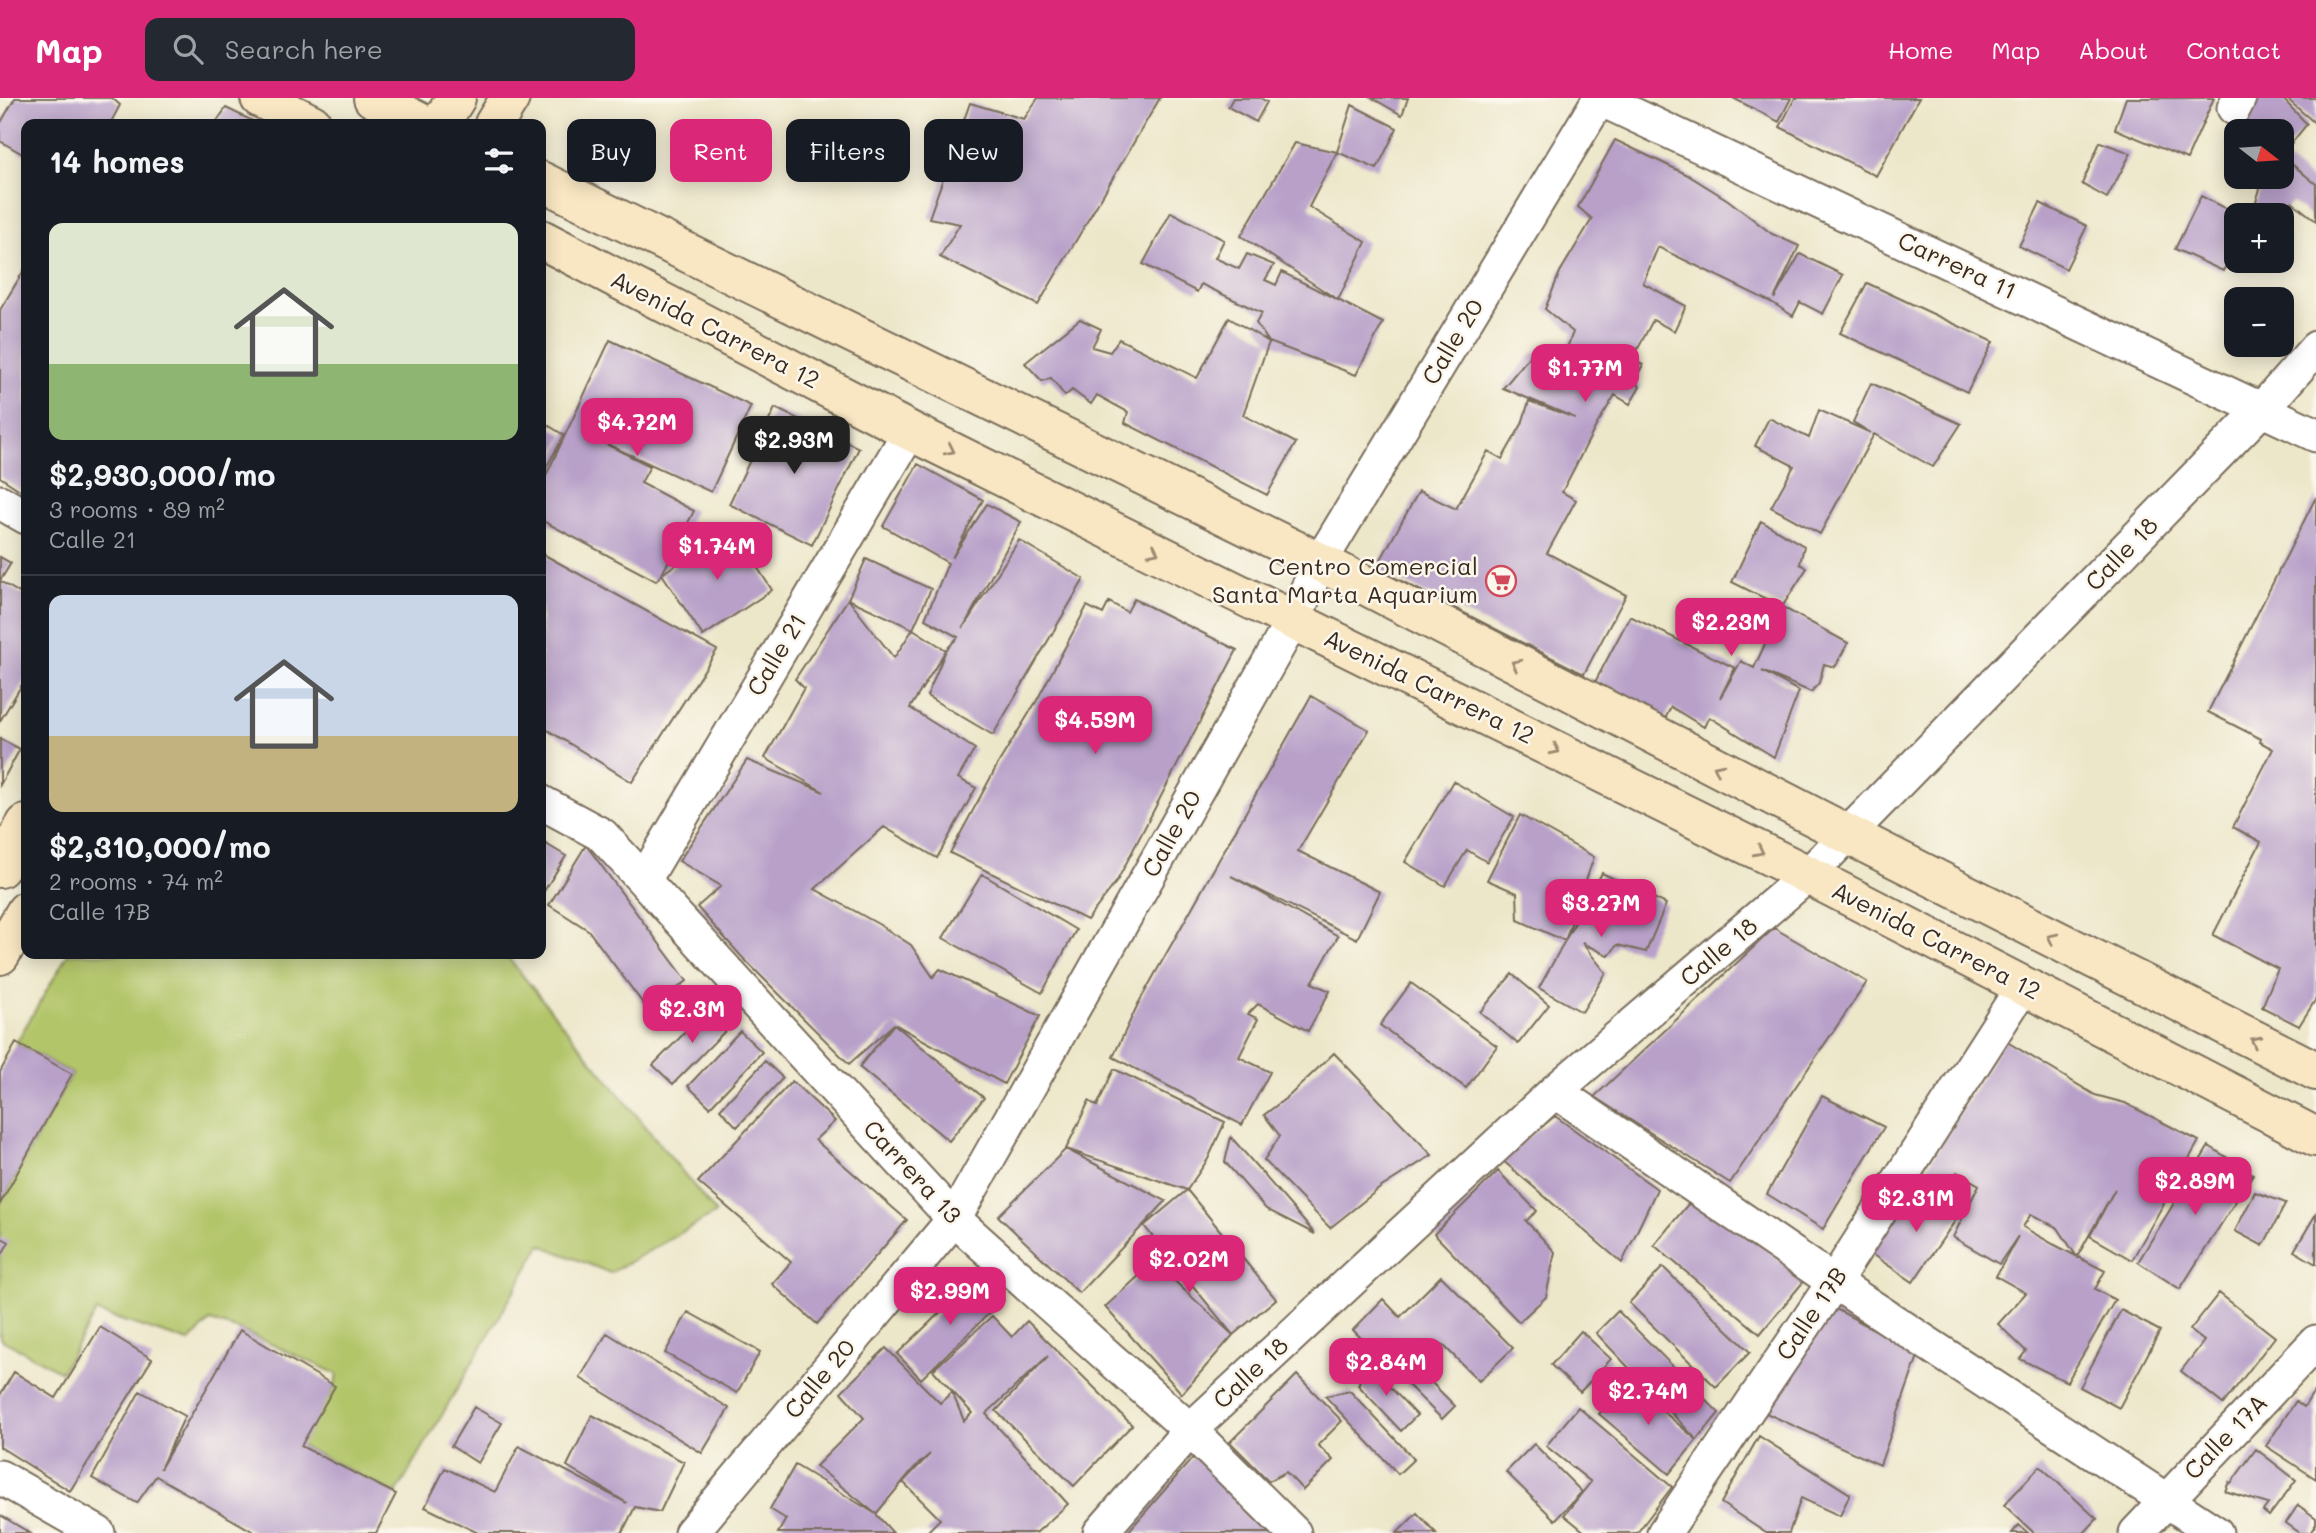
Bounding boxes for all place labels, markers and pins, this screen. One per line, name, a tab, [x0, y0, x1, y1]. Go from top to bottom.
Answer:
pin: $1.77M	[1528, 344, 1642, 404]
pin: $4.72M	[580, 398, 694, 458]
pin: $2.93M	[737, 416, 851, 476]
pin: $1.74M	[660, 522, 774, 582]
place label: Centro Comercial Santa Marta Aquarium	[1212, 550, 1478, 609]
supermarket icon: Centro Comercial Santa Marta Aquarium	[1484, 564, 1518, 598]
pin: $2.23M	[1674, 598, 1788, 658]
pin: $4.59M	[1038, 696, 1152, 756]
pin: $3.27M	[1544, 880, 1658, 939]
pin: $2.3M	[643, 986, 741, 1045]
pin: $2.89M	[2138, 1158, 2252, 1217]
pin: $2.31M	[1859, 1174, 1973, 1234]
pin: $2.02M	[1132, 1236, 1246, 1295]
pin: $2.99M	[893, 1268, 1007, 1327]
pin: $2.84M	[1329, 1338, 1443, 1398]
pin: $2.74M	[1591, 1368, 1705, 1427]

